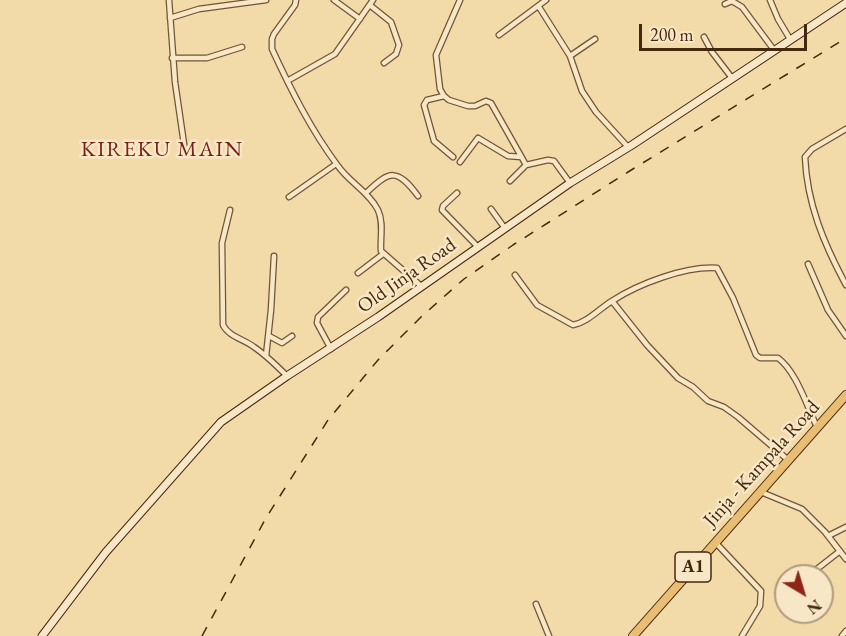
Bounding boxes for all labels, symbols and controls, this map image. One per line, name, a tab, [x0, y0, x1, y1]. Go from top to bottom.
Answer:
scale bar	[642, 12, 810, 50]
text: 200 m	[650, 23, 694, 46]
district label: KIREKU MAIN	[81, 137, 243, 163]
street label: Old Jinja Road	[353, 233, 461, 319]
street label: Jinja - Kampala Road	[699, 396, 825, 532]
road number: A1	[675, 552, 711, 582]
north arrow	[774, 564, 834, 624]
text: N	[803, 595, 826, 619]

